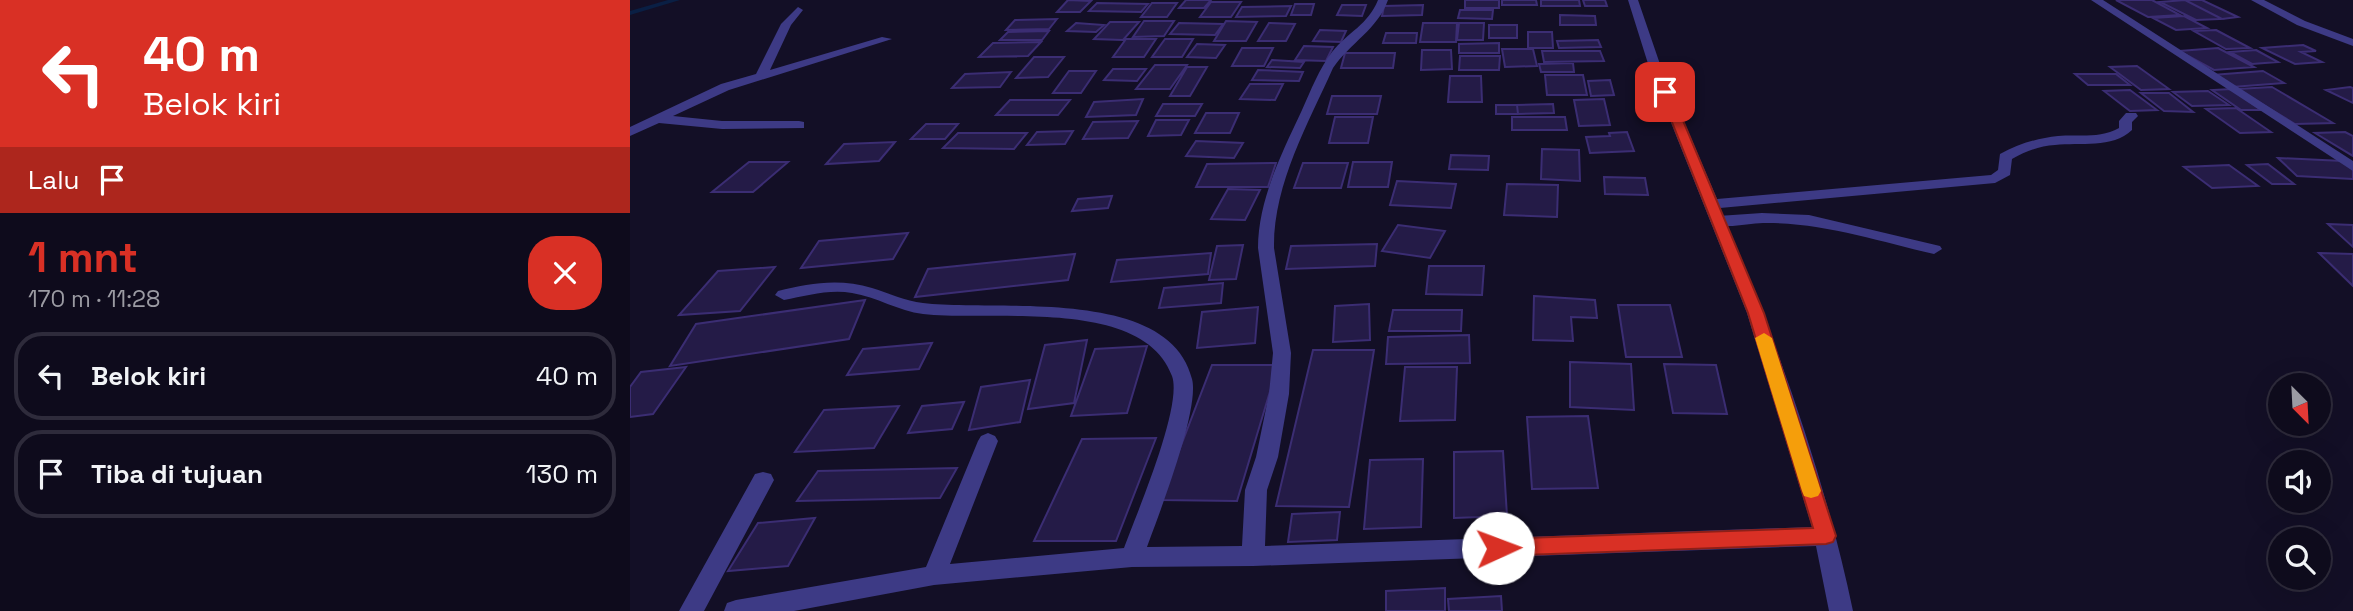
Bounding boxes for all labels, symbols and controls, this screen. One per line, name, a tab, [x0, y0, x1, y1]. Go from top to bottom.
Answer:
text: 40 m	[143, 23, 260, 85]
icon: left	[28, 28, 119, 119]
pin	[1635, 62, 1695, 122]
icon: arrive	[1646, 73, 1684, 111]
text: Belok kiri	[143, 84, 281, 124]
icon: arrive	[93, 161, 131, 199]
text: Lalu	[28, 163, 79, 197]
text: 1 mnt	[28, 231, 138, 284]
button: close	[528, 236, 602, 310]
text: 170 m · 11:28	[28, 284, 160, 314]
icon: left	[32, 357, 70, 395]
text: Belok kiri	[91, 359, 206, 393]
text: 40 m	[536, 359, 598, 393]
north arrow	[2268, 373, 2331, 436]
map controls	[2268, 373, 2331, 590]
button: sound	[2268, 450, 2331, 513]
icon: arrive	[32, 455, 70, 493]
text: Tiba di tujuan	[91, 457, 263, 491]
text: 130 m	[526, 457, 598, 491]
position arrow	[1461, 511, 1535, 585]
button: search	[2268, 527, 2331, 590]

